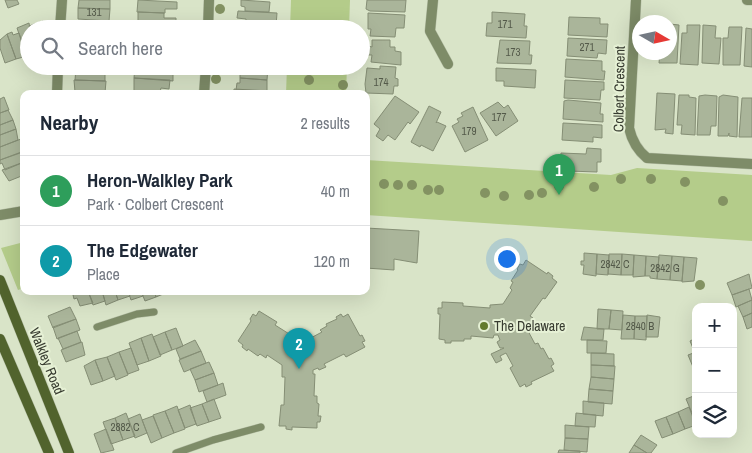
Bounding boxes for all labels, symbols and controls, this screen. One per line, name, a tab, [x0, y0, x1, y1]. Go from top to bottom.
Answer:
house number: 131	[86, 5, 102, 19]
north arrow	[632, 15, 677, 60]
house number: 171	[497, 17, 513, 31]
search box	[20, 20, 370, 75]
icon: search	[38, 34, 66, 62]
text: Search here	[78, 35, 163, 61]
house number: 271	[579, 40, 595, 54]
house number: 173	[505, 45, 521, 59]
street label: Colbert Crescent	[609, 46, 629, 132]
house number: 174	[373, 75, 389, 89]
text: Nearby	[40, 108, 98, 137]
house number: 177	[491, 110, 507, 124]
text: 2 results	[300, 112, 350, 134]
house number: 179	[461, 124, 477, 138]
pin: 1	[543, 154, 575, 195]
text: Heron-Walkley Park	[87, 167, 233, 193]
text: 1	[52, 180, 60, 202]
text: 40 m	[321, 180, 350, 202]
text: Park · Colbert Crescent	[87, 193, 223, 215]
text: The Edgewater	[87, 237, 198, 263]
your location	[494, 246, 520, 272]
text: 2	[52, 250, 60, 272]
text: 120 m	[314, 250, 350, 272]
house number: 2842 C	[600, 257, 630, 271]
house number: 2842 G	[650, 261, 680, 275]
text: Place	[87, 263, 120, 285]
map controls	[692, 303, 737, 438]
button: +	[692, 303, 737, 348]
place label: The Delaware	[494, 317, 565, 335]
house number: 2840 B	[626, 319, 654, 333]
marker: The Delaware	[478, 320, 490, 332]
street label: Walkley Road	[25, 325, 69, 397]
pin: 2	[283, 328, 315, 369]
button: −	[692, 348, 737, 393]
button: layers	[692, 393, 737, 438]
house number: 2882 C	[110, 420, 140, 434]

